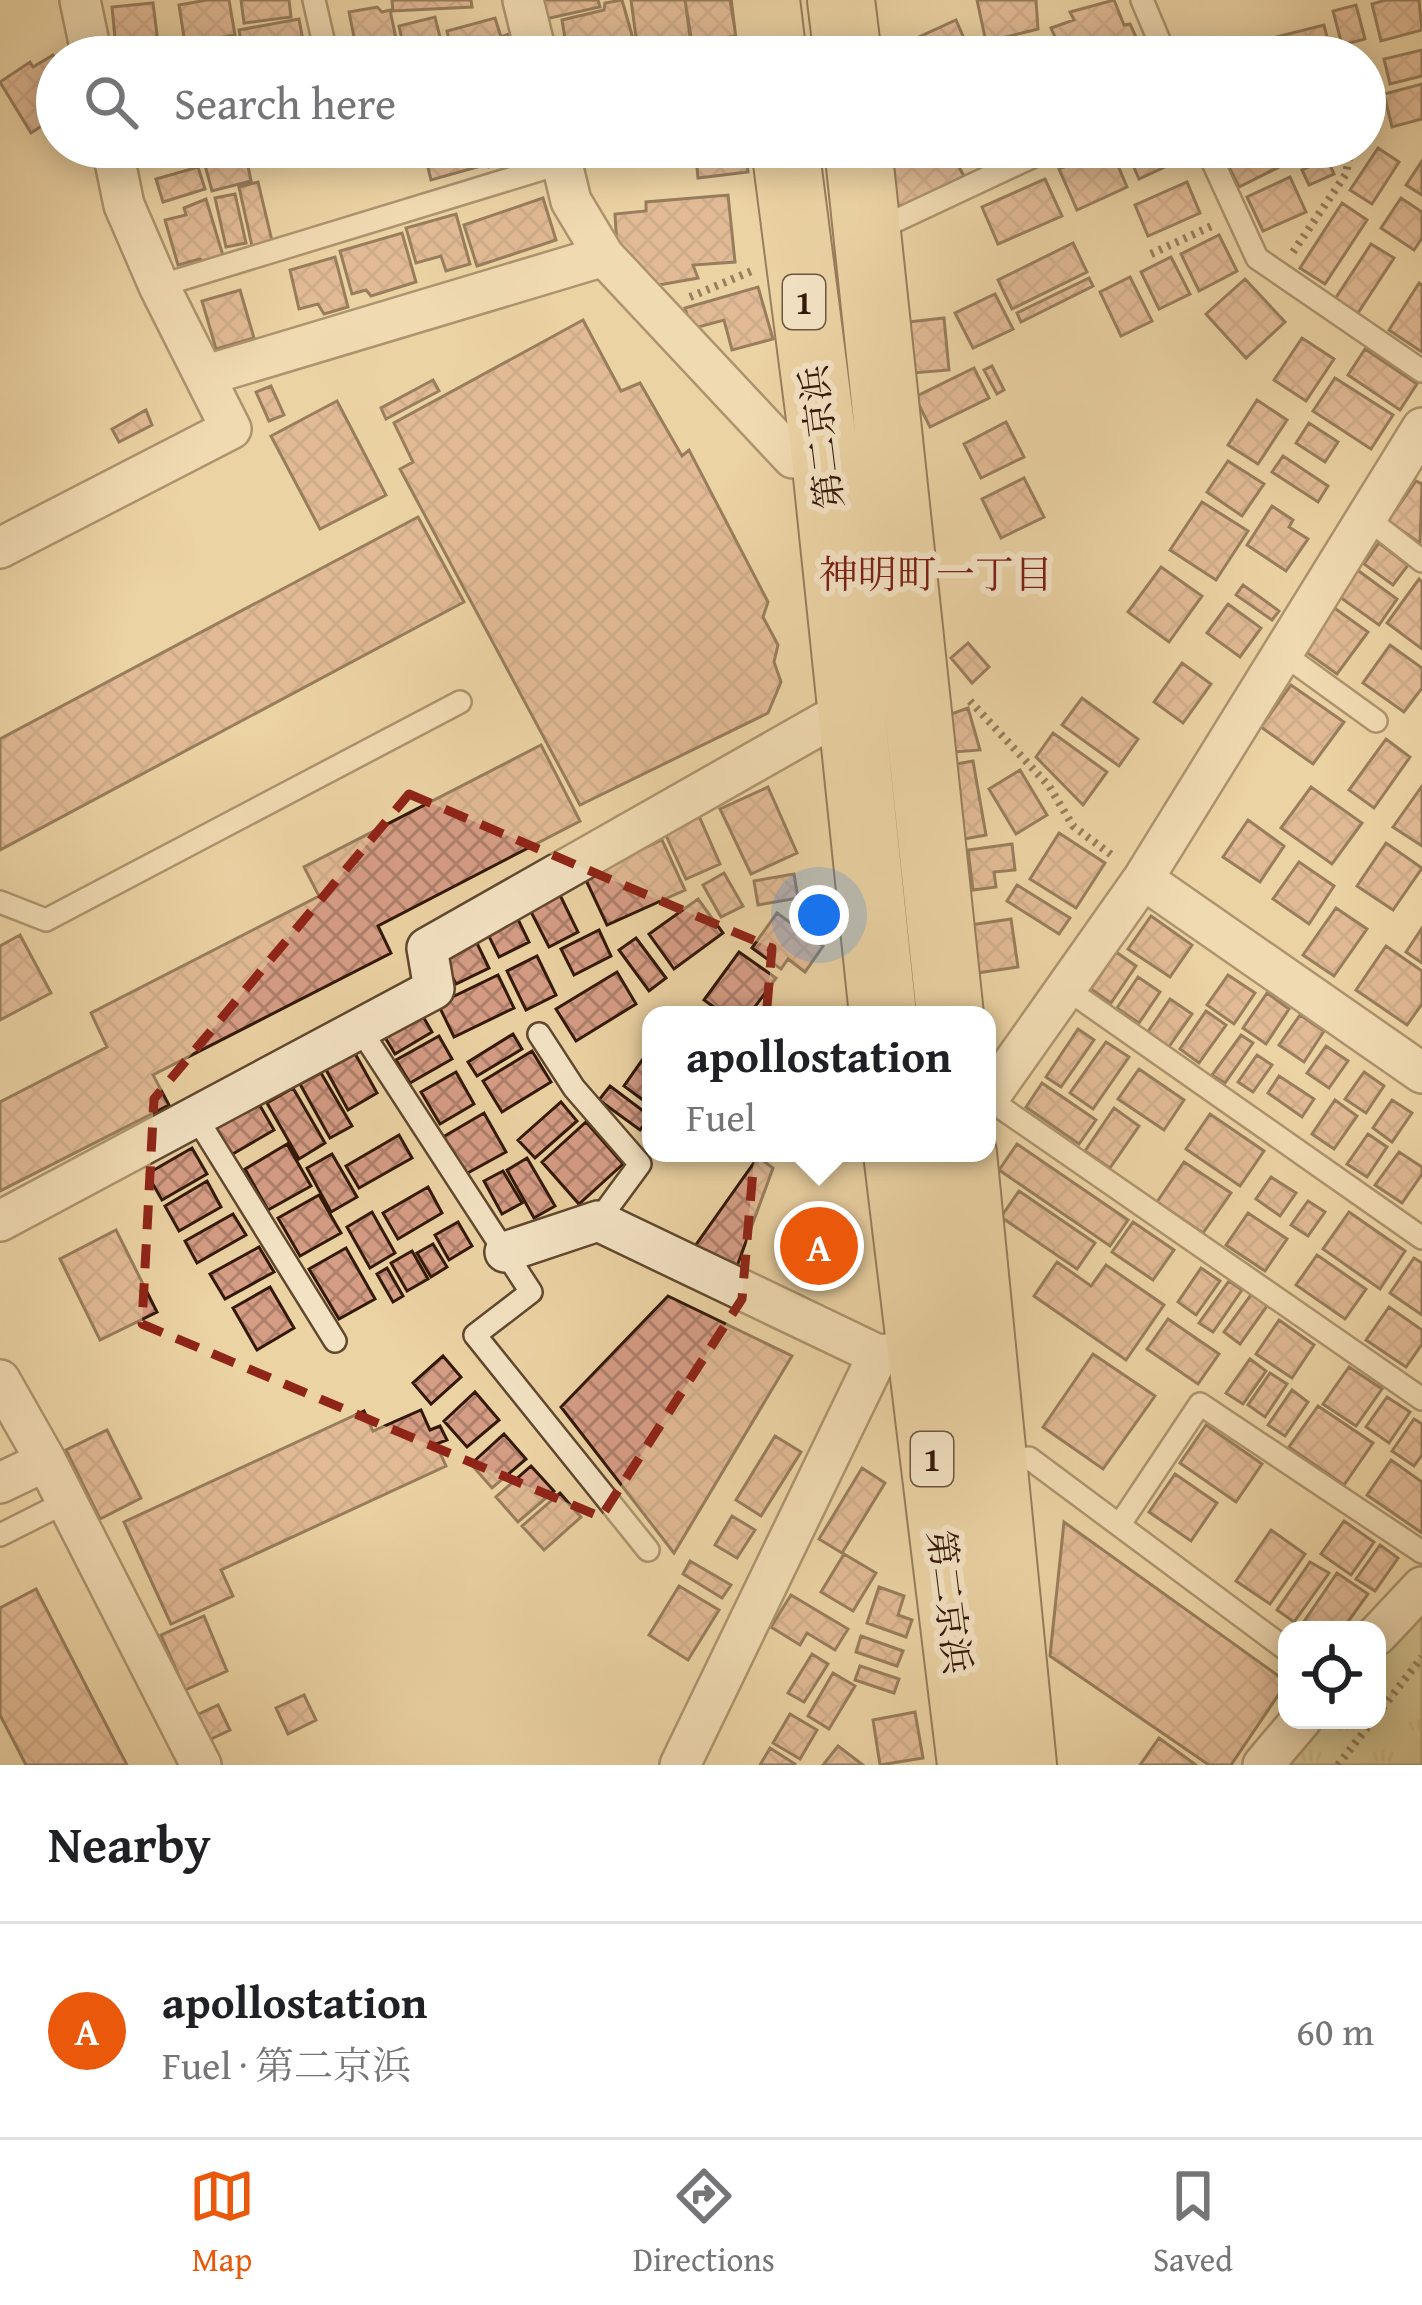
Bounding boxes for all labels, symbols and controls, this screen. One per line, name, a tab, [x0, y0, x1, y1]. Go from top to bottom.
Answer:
search box	[36, 36, 1386, 168]
icon: search	[78, 69, 144, 135]
text: Search here	[174, 70, 396, 135]
road number: 1	[783, 275, 825, 329]
street label: 第二京浜	[785, 362, 856, 512]
district label: 神明町一丁目	[819, 545, 1053, 602]
your location	[789, 885, 849, 945]
popup	[642, 1006, 996, 1162]
text: apollostation	[686, 1023, 952, 1088]
text: Fuel	[686, 1088, 756, 1145]
pin: A	[780, 1201, 858, 1291]
road number: 1	[911, 1432, 953, 1486]
street label: 第二京浜	[915, 1527, 986, 1677]
map controls	[1278, 1621, 1386, 1729]
button: locate	[1278, 1621, 1386, 1729]
text: Nearby	[48, 1806, 211, 1881]
text: apollostation	[162, 1969, 427, 2034]
text: A	[75, 2002, 99, 2059]
text: 60 m	[1296, 2002, 1374, 2059]
text: Fuel · 第二京浜	[162, 2036, 411, 2093]
tab: Map	[189, 2163, 255, 2283]
tab: Directions	[633, 2163, 775, 2283]
tab: Saved	[1153, 2163, 1233, 2283]

